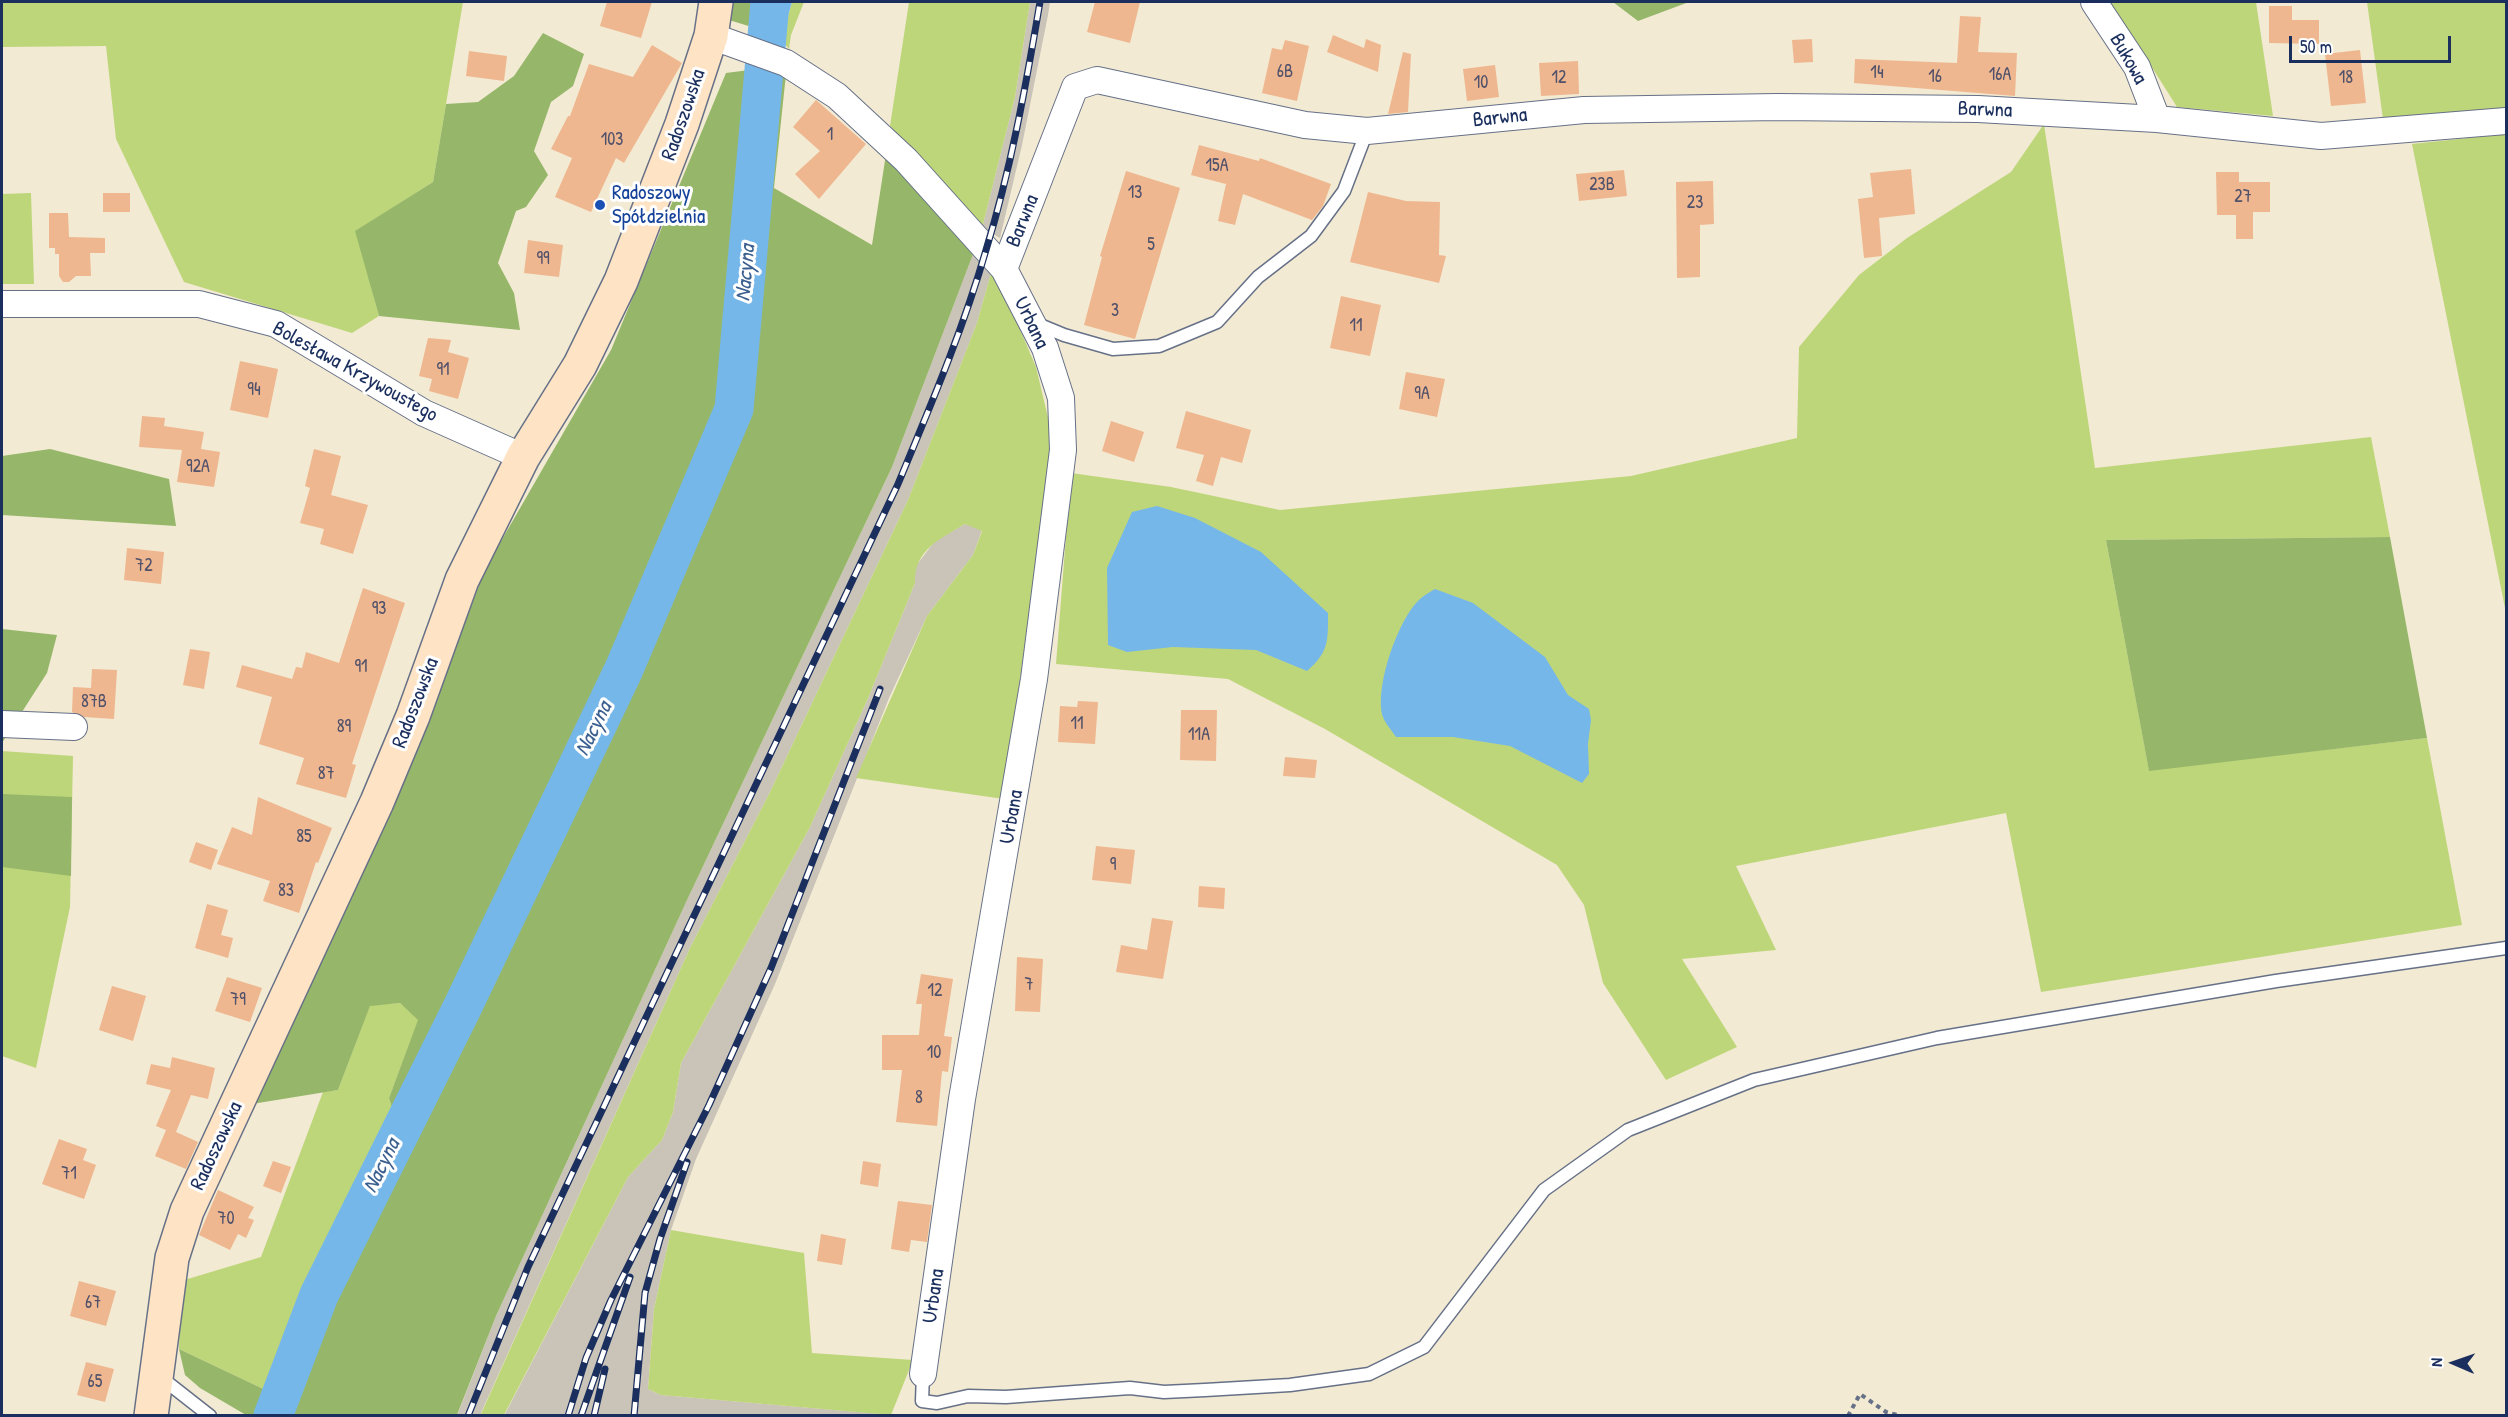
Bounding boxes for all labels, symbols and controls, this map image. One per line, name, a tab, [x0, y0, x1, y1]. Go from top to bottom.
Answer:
scale bar	[2292, 24, 2454, 62]
street label: Bukowa	[2104, 29, 2152, 89]
text: 50 m	[2300, 34, 2332, 59]
house number: 6B	[1277, 61, 1293, 83]
house number: 14	[1870, 62, 1884, 84]
house number: 16A	[1989, 64, 2011, 86]
street label: Radoszowska	[657, 66, 711, 164]
house number: 16	[1928, 66, 1942, 88]
house number: 12	[1552, 67, 1566, 89]
house number: 18	[2339, 67, 2353, 89]
house number: 10	[1474, 72, 1488, 94]
street label: Barwna	[1957, 96, 2013, 124]
street label: Barwna	[1472, 103, 1528, 133]
house number: 1	[827, 124, 833, 146]
house number: 103	[601, 129, 623, 151]
house number: 15A	[1206, 155, 1228, 177]
house number: 23B	[1589, 174, 1615, 196]
place label: Radoszowy Spółdzielnia	[612, 180, 705, 230]
house number: 13	[1128, 182, 1142, 204]
house number: 27	[2234, 186, 2252, 208]
street label: Barwna	[1001, 191, 1045, 251]
house number: 23	[1687, 192, 1703, 214]
marker: Radoszowy Spółdzielnia	[593, 198, 607, 212]
house number: 5	[1147, 234, 1155, 256]
water label: Nacyna	[730, 244, 762, 302]
house number: 99	[536, 248, 550, 270]
street label: Urbana	[1008, 293, 1054, 353]
house number: 3	[1111, 300, 1119, 322]
house number: 11	[1349, 315, 1363, 337]
street label: Bolesława Krzywoustego	[268, 316, 442, 428]
house number: 91	[436, 359, 450, 381]
house number: 94	[247, 379, 261, 401]
house number: 9A	[1414, 383, 1430, 405]
house number: 92A	[186, 456, 210, 478]
house number: 72	[135, 555, 153, 577]
house number: 93	[372, 598, 386, 620]
street label: Radoszowska	[387, 654, 445, 752]
house number: 91	[354, 656, 368, 678]
house number: 87B	[81, 691, 107, 713]
water label: Nacyna	[570, 698, 618, 760]
house number: 11	[1070, 713, 1084, 735]
house number: 89	[337, 716, 351, 738]
house number: 11A	[1188, 724, 1210, 746]
house number: 87	[318, 763, 334, 785]
street label: Urbana	[995, 788, 1029, 846]
house number: 85	[296, 826, 312, 848]
house number: 9	[1110, 854, 1116, 876]
house number: 83	[278, 880, 294, 902]
house number: 7	[1025, 974, 1033, 996]
house number: 12	[928, 980, 942, 1002]
house number: 79	[230, 989, 246, 1011]
house number: 10	[927, 1042, 941, 1064]
house number: 8	[915, 1087, 923, 1109]
street label: Radoszowska	[186, 1098, 248, 1194]
water label: Nacyna	[358, 1135, 406, 1197]
house number: 71	[61, 1163, 77, 1185]
house number: 70	[218, 1208, 234, 1230]
street label: Urbana	[918, 1267, 950, 1325]
house number: 67	[85, 1292, 101, 1314]
north arrow	[2424, 1333, 2484, 1393]
text: N	[2425, 1358, 2447, 1367]
house number: 65	[88, 1371, 102, 1393]

